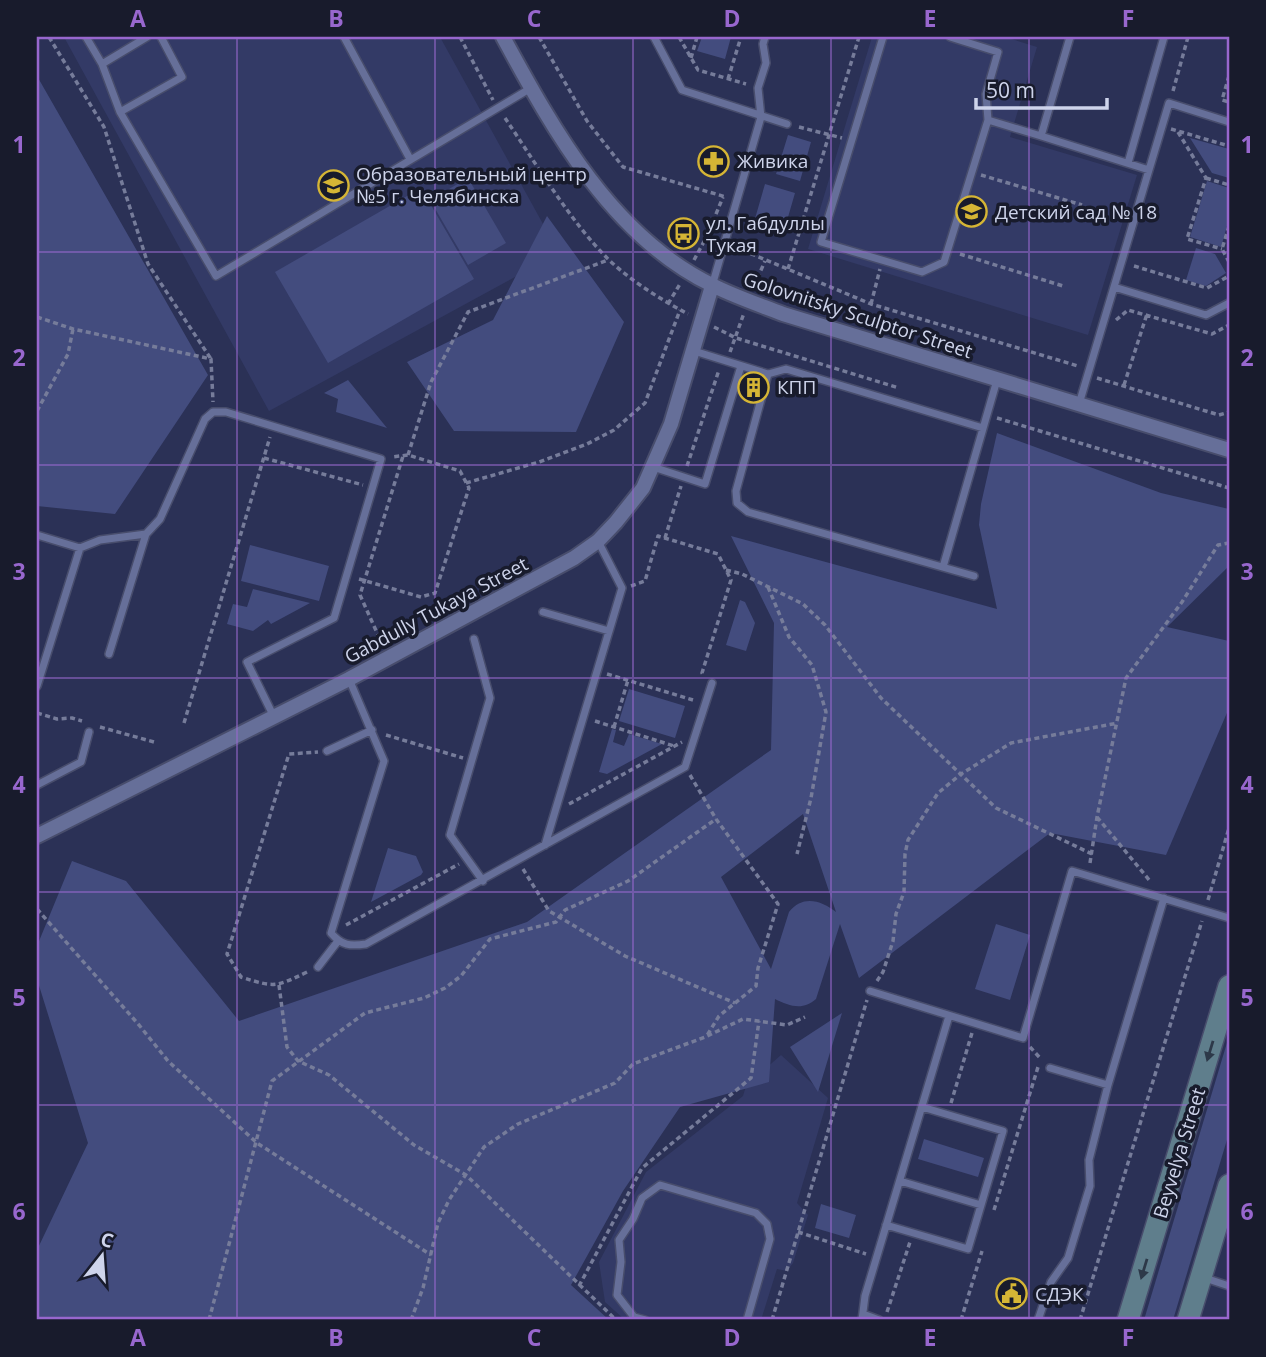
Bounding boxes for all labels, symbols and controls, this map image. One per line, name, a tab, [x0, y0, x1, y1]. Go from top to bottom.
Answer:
text: A	[130, 2, 146, 34]
text: B	[328, 2, 344, 34]
text: C	[527, 2, 541, 34]
text: D	[723, 2, 741, 34]
text: E	[924, 2, 936, 34]
text: F	[1122, 2, 1134, 34]
scale bar	[976, 66, 1107, 110]
text: 50 m	[986, 76, 1035, 104]
text: 1	[12, 128, 26, 160]
text: 1	[1240, 128, 1254, 160]
pharmacy icon: Живика	[697, 144, 731, 178]
place label: Живика	[737, 148, 808, 174]
place label: Образовательный центр №5 г. Челябинска	[356, 161, 587, 209]
school or university icon: Образовательный центр №5 г. Челябинска	[316, 168, 350, 202]
school or university icon: Детский сад № 18	[955, 195, 989, 229]
place label: Детский сад № 18	[995, 199, 1157, 225]
place label: ул. Габдуллы Тукая	[706, 210, 825, 258]
bus stop icon: ул. Габдуллы Тукая	[666, 217, 700, 251]
street label: Golovnitsky Sculptor Street	[740, 266, 976, 364]
text: 2	[12, 341, 26, 373]
text: 2	[1240, 341, 1254, 373]
building icon: КПП	[737, 370, 771, 404]
place label: КПП	[777, 374, 816, 400]
street label: Gabdully Tukaya Street	[340, 551, 532, 669]
text: 3	[12, 555, 26, 587]
text: 3	[1240, 555, 1254, 587]
text: 4	[12, 768, 26, 800]
text: 4	[1240, 768, 1254, 800]
text: 5	[12, 981, 26, 1013]
text: 5	[1240, 981, 1254, 1013]
one-way arrow	[1204, 1041, 1214, 1062]
street label: Beyvelya Street	[1147, 1084, 1211, 1222]
text: 6	[12, 1195, 26, 1227]
text: 6	[1240, 1195, 1254, 1227]
north arrow	[66, 1220, 136, 1290]
text: С	[97, 1226, 117, 1254]
one-way arrow	[1138, 1259, 1148, 1280]
public building icon: СДЭК	[995, 1277, 1029, 1311]
place label: СДЭК	[1035, 1281, 1084, 1307]
text: A	[130, 1321, 146, 1353]
text: B	[328, 1321, 344, 1353]
text: C	[527, 1321, 541, 1353]
text: D	[723, 1321, 741, 1353]
text: E	[924, 1321, 936, 1353]
text: F	[1122, 1321, 1134, 1353]

